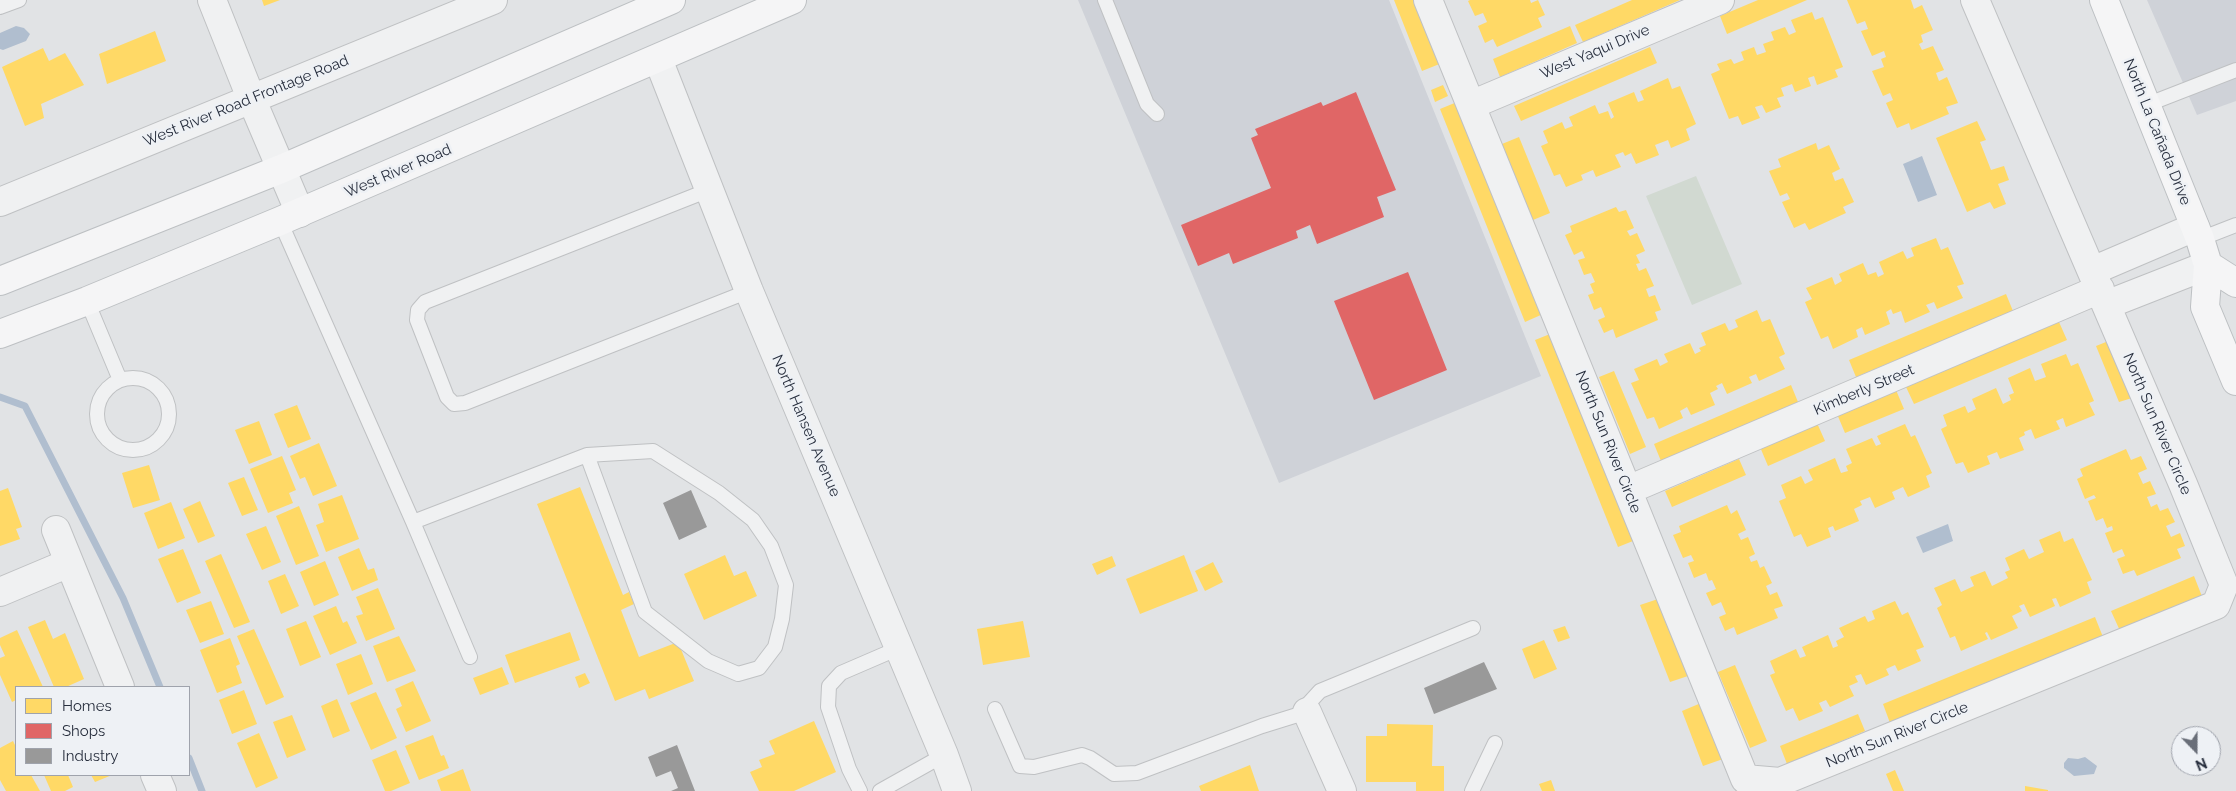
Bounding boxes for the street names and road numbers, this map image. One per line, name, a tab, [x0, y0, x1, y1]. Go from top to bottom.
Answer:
street label: West Yaqui Drive	[1538, 21, 1652, 83]
street label: West River Road Frontage Road	[141, 51, 351, 151]
street label: North La Cañada Drive	[2119, 56, 2195, 208]
street label: West River Road	[342, 140, 454, 202]
street label: North Sun River Circle	[2119, 350, 2195, 498]
street label: North Hansen Avenue	[768, 352, 844, 500]
street label: Kimberly Street	[1811, 361, 1917, 419]
street label: North Sun River Circle	[1571, 368, 1645, 516]
street label: North Sun River Circle	[1823, 698, 1971, 772]

